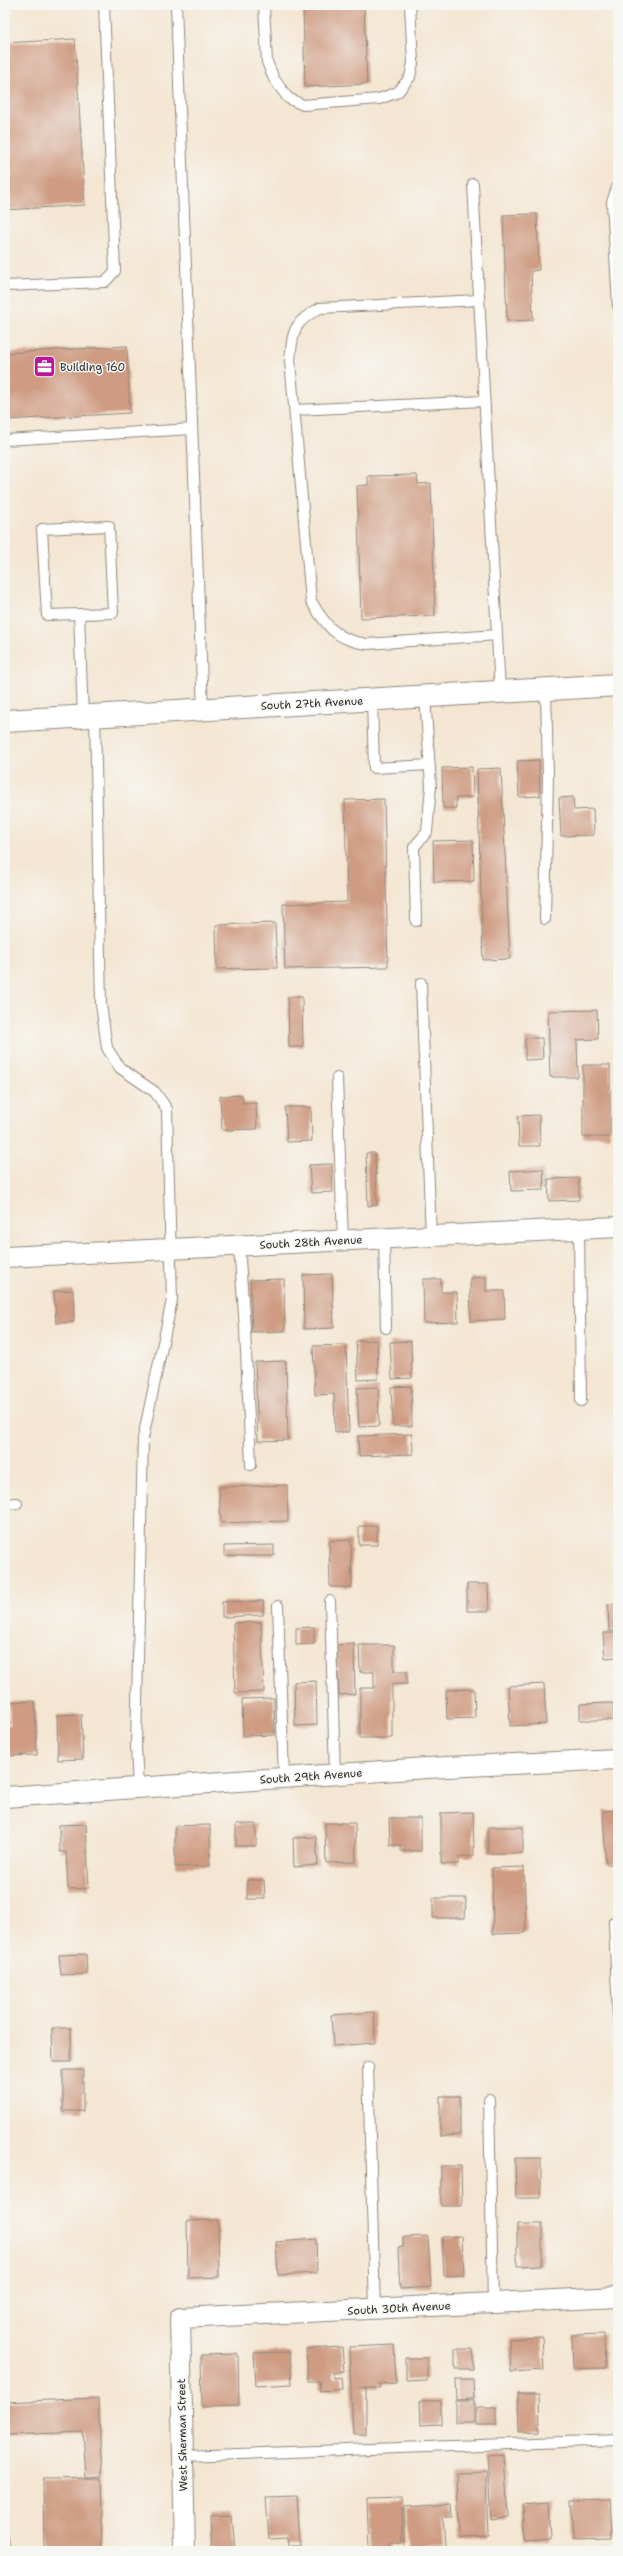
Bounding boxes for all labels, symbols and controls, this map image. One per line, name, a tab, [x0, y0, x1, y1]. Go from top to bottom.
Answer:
office icon: Building 160	[31, 354, 57, 380]
place label: Building 160	[60, 360, 125, 375]
street label: South 27th Avenue	[260, 693, 364, 714]
street label: South 28th Avenue	[259, 1232, 363, 1253]
street label: South 29th Avenue	[259, 1765, 363, 1788]
street label: South 30th Avenue	[347, 2298, 451, 2319]
street label: West Sherman Street	[174, 2378, 191, 2492]

